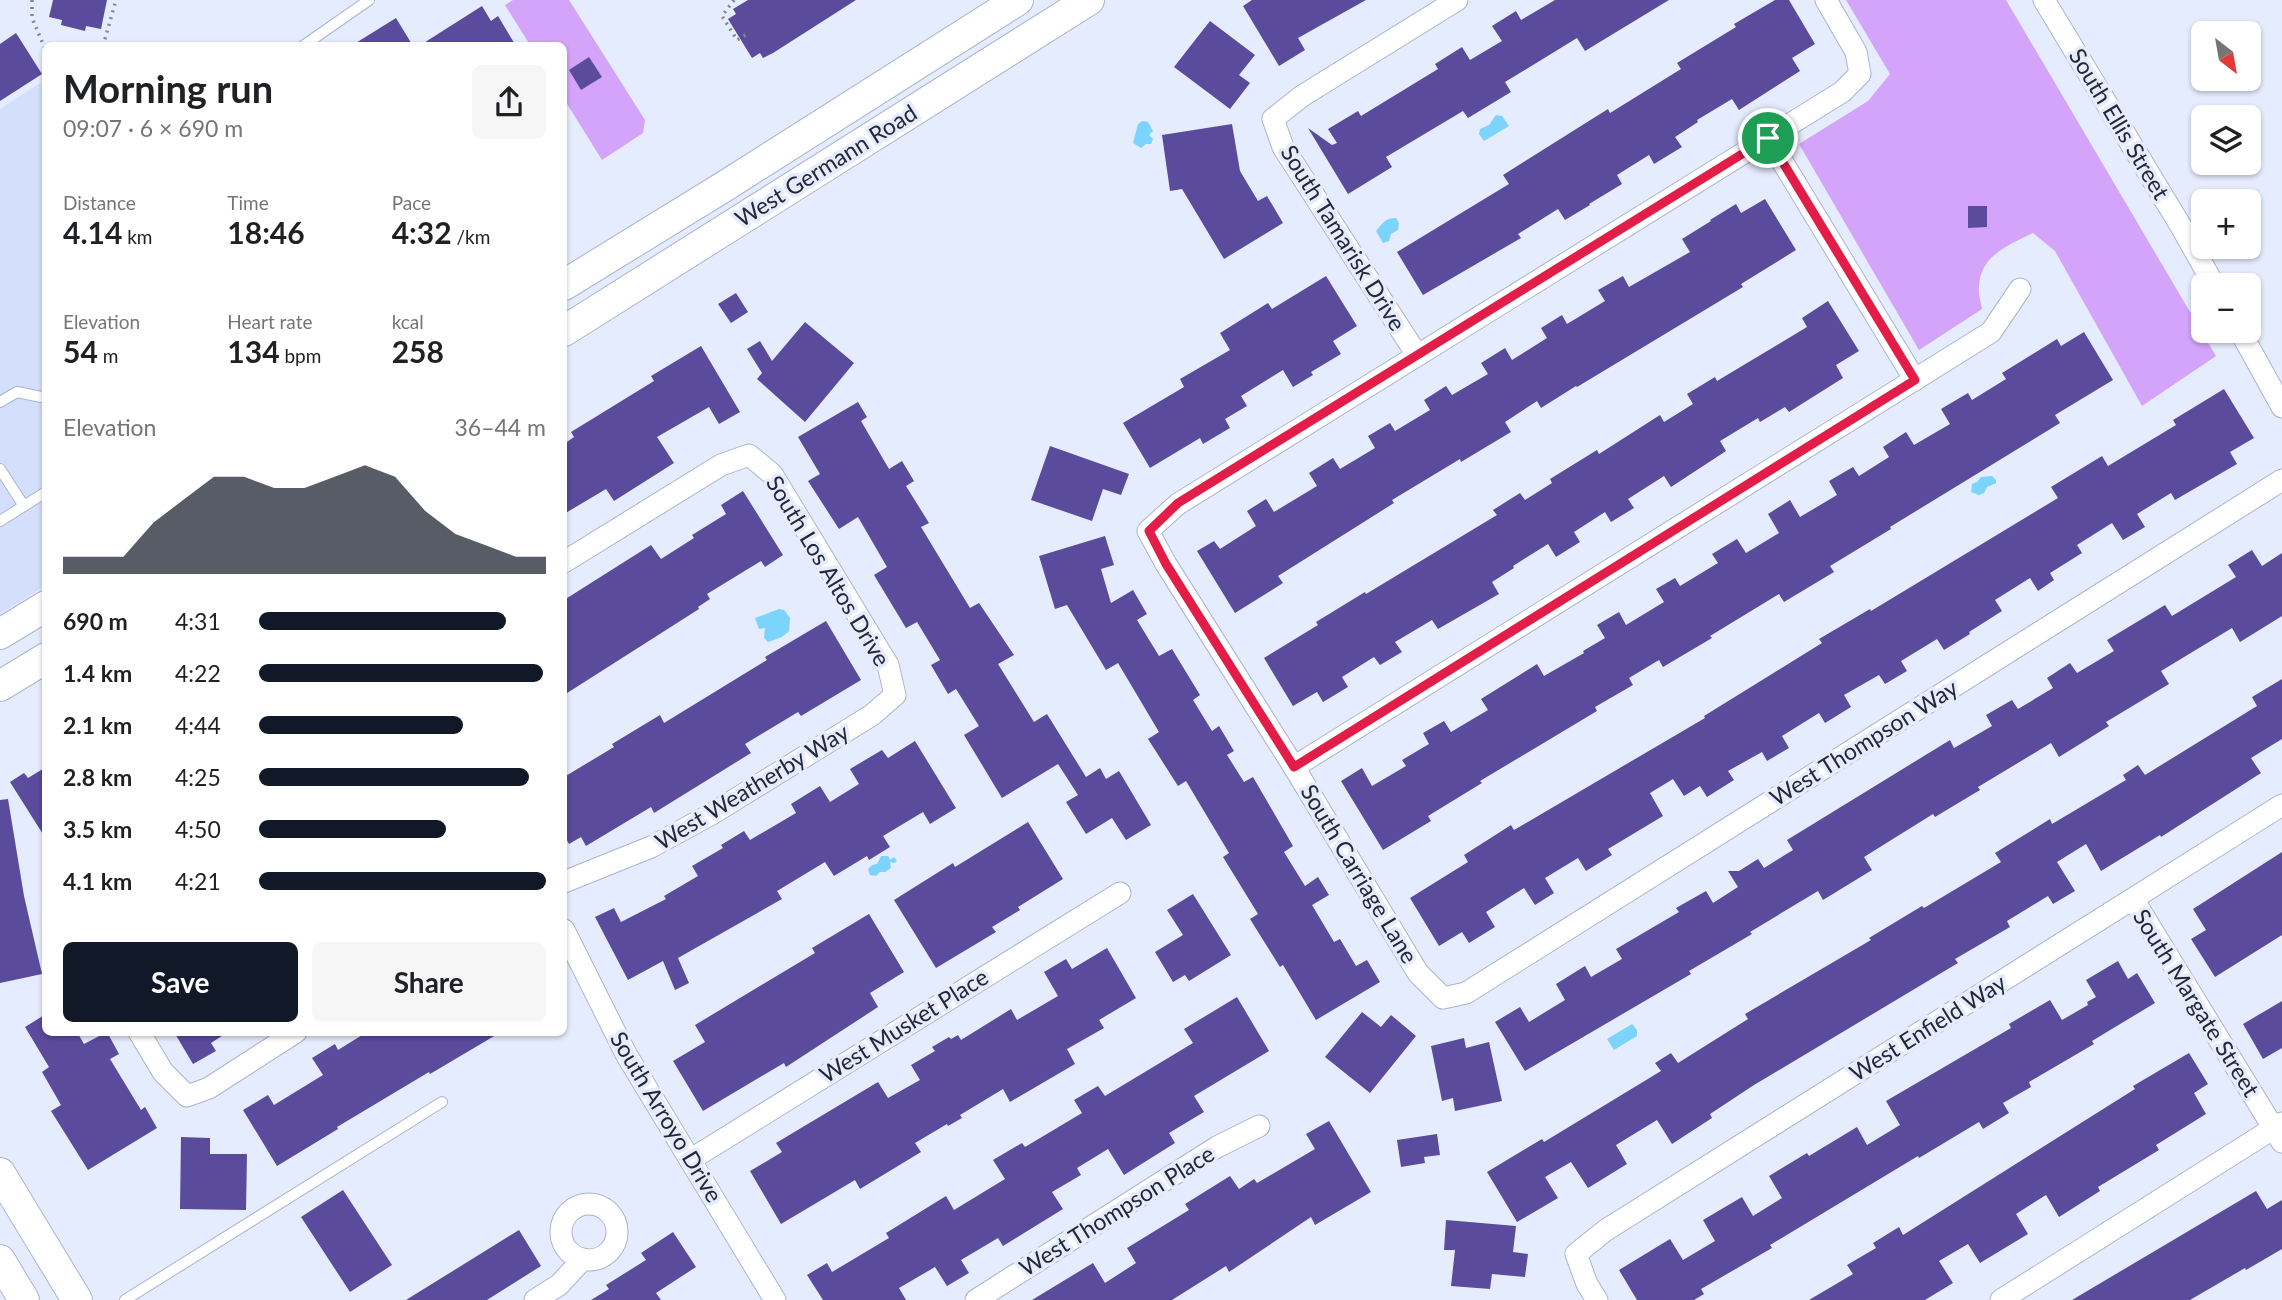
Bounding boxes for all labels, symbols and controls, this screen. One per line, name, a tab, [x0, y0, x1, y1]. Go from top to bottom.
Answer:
north arrow	[2191, 21, 2261, 91]
map controls	[2191, 21, 2261, 343]
street label: South Ellis Street	[2064, 43, 2176, 205]
text: Morning run	[63, 65, 273, 111]
button: share	[472, 65, 546, 139]
street label: West Germann Road	[729, 98, 921, 232]
button: layers	[2191, 105, 2261, 175]
pin	[1738, 108, 1798, 168]
text: 09:07 · 6 × 690 m	[63, 114, 243, 142]
icon: arrive	[1749, 119, 1787, 157]
street label: South Tamarisk Drive	[1275, 140, 1412, 335]
button: +	[2191, 189, 2261, 259]
text: Distance	[63, 191, 136, 214]
text: Time	[227, 191, 269, 214]
text: Pace	[392, 191, 431, 214]
text: 4.14	[63, 214, 122, 250]
text: 18:46	[227, 214, 305, 250]
text: 4:32	[392, 214, 452, 250]
text: km	[122, 225, 152, 248]
text: /km	[452, 225, 490, 248]
button: −	[2191, 273, 2261, 343]
text: Elevation	[63, 310, 140, 333]
text: Heart rate	[227, 310, 313, 333]
text: kcal	[392, 310, 424, 333]
text: 54	[63, 333, 98, 369]
text: 134	[227, 333, 280, 369]
text: 258	[392, 333, 444, 369]
text: m	[98, 344, 118, 367]
text: bpm	[280, 344, 321, 367]
text: Elevation	[63, 413, 156, 441]
text: 36–44 m	[454, 413, 546, 441]
street label: South Los Altos Drive	[761, 470, 897, 671]
text: 690 m	[63, 607, 128, 635]
text: 4:31	[175, 607, 221, 635]
text: 1.4 km	[63, 659, 132, 687]
text: 4:22	[175, 659, 221, 687]
street label: West Thompson Way	[1764, 673, 1963, 811]
text: 2.1 km	[63, 711, 132, 739]
text: 4:44	[175, 711, 221, 739]
street label: West Weatherby Way	[650, 717, 854, 855]
text: 2.8 km	[63, 763, 132, 791]
text: 4:25	[175, 763, 221, 791]
street label: South Carriage Lane	[1295, 779, 1424, 968]
text: 3.5 km	[63, 815, 132, 843]
text: 4:50	[175, 815, 221, 843]
text: 4.1 km	[63, 867, 132, 895]
text: 4:21	[175, 867, 221, 895]
street label: South Margate Street	[2128, 904, 2266, 1102]
button: Save	[63, 942, 298, 1022]
button: Share	[312, 942, 546, 1022]
street label: West Musket Place	[814, 962, 993, 1088]
street label: West Enfield Way	[1844, 968, 2011, 1086]
street label: South Arroyo Drive	[605, 1026, 729, 1207]
street label: West Thompson Place	[1014, 1139, 1219, 1281]

